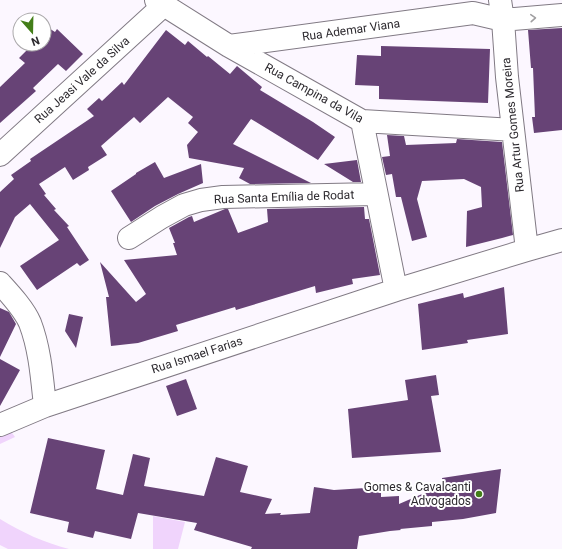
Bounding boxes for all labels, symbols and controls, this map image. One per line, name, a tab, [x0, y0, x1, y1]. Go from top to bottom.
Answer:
north arrow	[12, 12, 52, 52]
one-way arrow	[530, 13, 536, 22]
street label: Rua Ademar Viana	[301, 16, 401, 44]
text: N	[29, 33, 41, 48]
street label: Rua Jeasi Vale da Silva	[32, 34, 132, 126]
street label: Rua Artur Gomes Moreira	[499, 57, 527, 193]
street label: Rua Campina da Vila	[262, 60, 366, 126]
street label: Rua Santa Emília de Rodat	[214, 188, 354, 206]
street label: Rua Ismael Farias	[150, 334, 244, 376]
place label: Gomes & Cavalcanti Advogados	[364, 480, 471, 508]
marker: Gomes & Cavalcanti Advogados	[474, 489, 484, 499]

